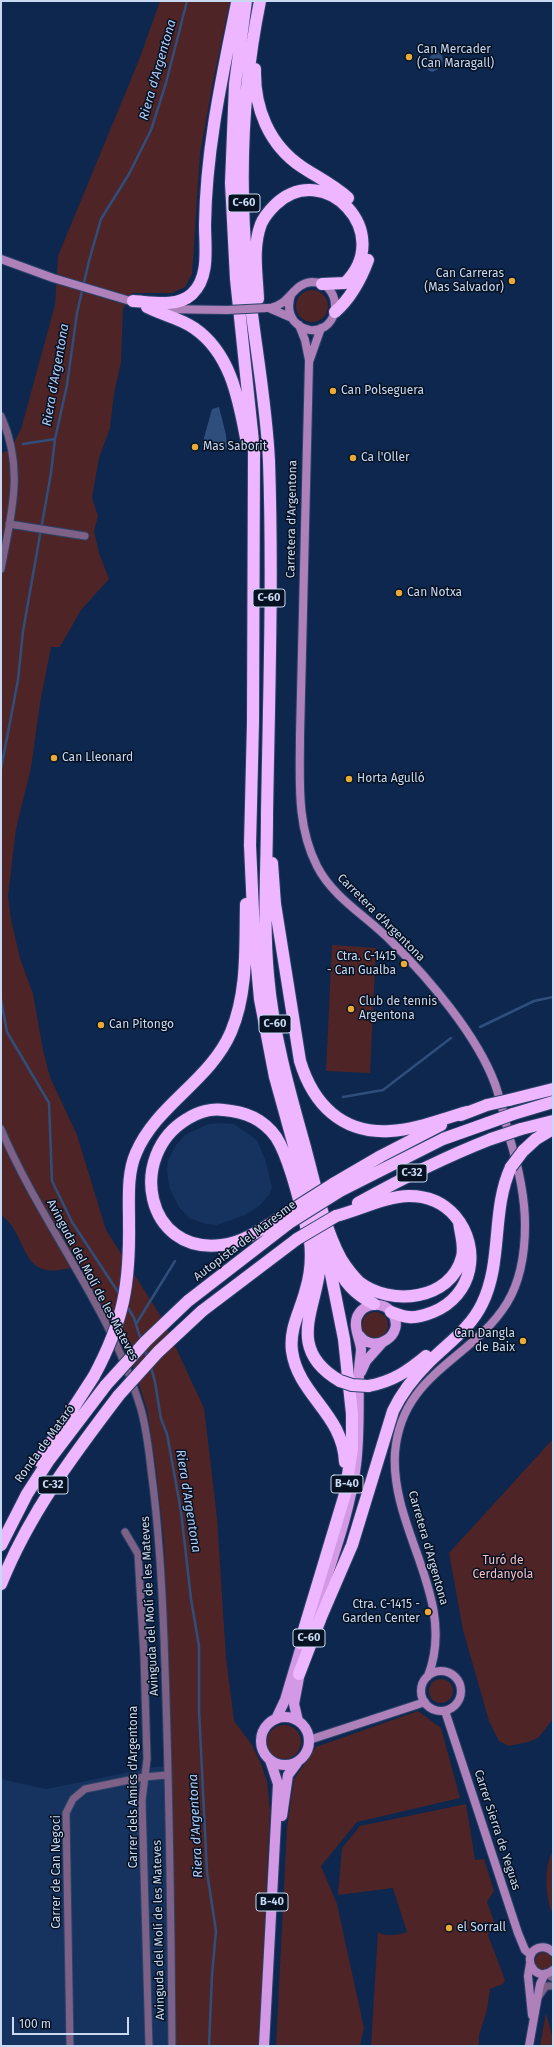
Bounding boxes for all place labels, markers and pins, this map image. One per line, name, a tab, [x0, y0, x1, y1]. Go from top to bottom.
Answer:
place label: Can Mercader (Can Maragall)	[417, 43, 494, 71]
marker: Can Mercader (Can Maragall)	[404, 52, 414, 62]
place label: Can Carreras (Mas Salvador)	[424, 267, 504, 295]
marker: Can Carreras (Mas Salvador)	[507, 276, 517, 286]
place label: Can Polseguera	[341, 384, 424, 398]
marker: Can Polseguera	[328, 386, 338, 396]
place label: Mas Saborit	[203, 440, 267, 454]
marker: Mas Saborit	[190, 442, 200, 452]
place label: Ca l'Oller	[361, 451, 410, 465]
marker: Ca l'Oller	[348, 453, 358, 463]
place label: Can Notxa	[407, 586, 462, 600]
marker: Can Notxa	[394, 588, 404, 598]
place label: Can Lleonard	[62, 751, 133, 765]
marker: Can Lleonard	[49, 753, 59, 763]
place label: Horta Agulló	[357, 772, 425, 786]
marker: Horta Agulló	[344, 774, 354, 784]
place label: Ctra. C-1415 - Can Gualba	[327, 950, 396, 978]
marker: Ctra. C-1415 - Can Gualba	[399, 959, 409, 969]
place label: Club de tennis Argentona	[359, 995, 437, 1023]
marker: Club de tennis Argentona	[346, 1004, 356, 1014]
place label: Can Pitongo	[109, 1018, 174, 1032]
marker: Can Pitongo	[96, 1020, 106, 1030]
place label: Can Dangla de Baix	[454, 1327, 515, 1355]
marker: Can Dangla de Baix	[518, 1336, 528, 1346]
place label: Ctra. C-1415 - Garden Center	[342, 1598, 420, 1626]
marker: Ctra. C-1415 - Garden Center	[423, 1607, 433, 1617]
place label: el Sorrall	[457, 1921, 506, 1935]
marker: el Sorrall	[444, 1923, 454, 1933]

